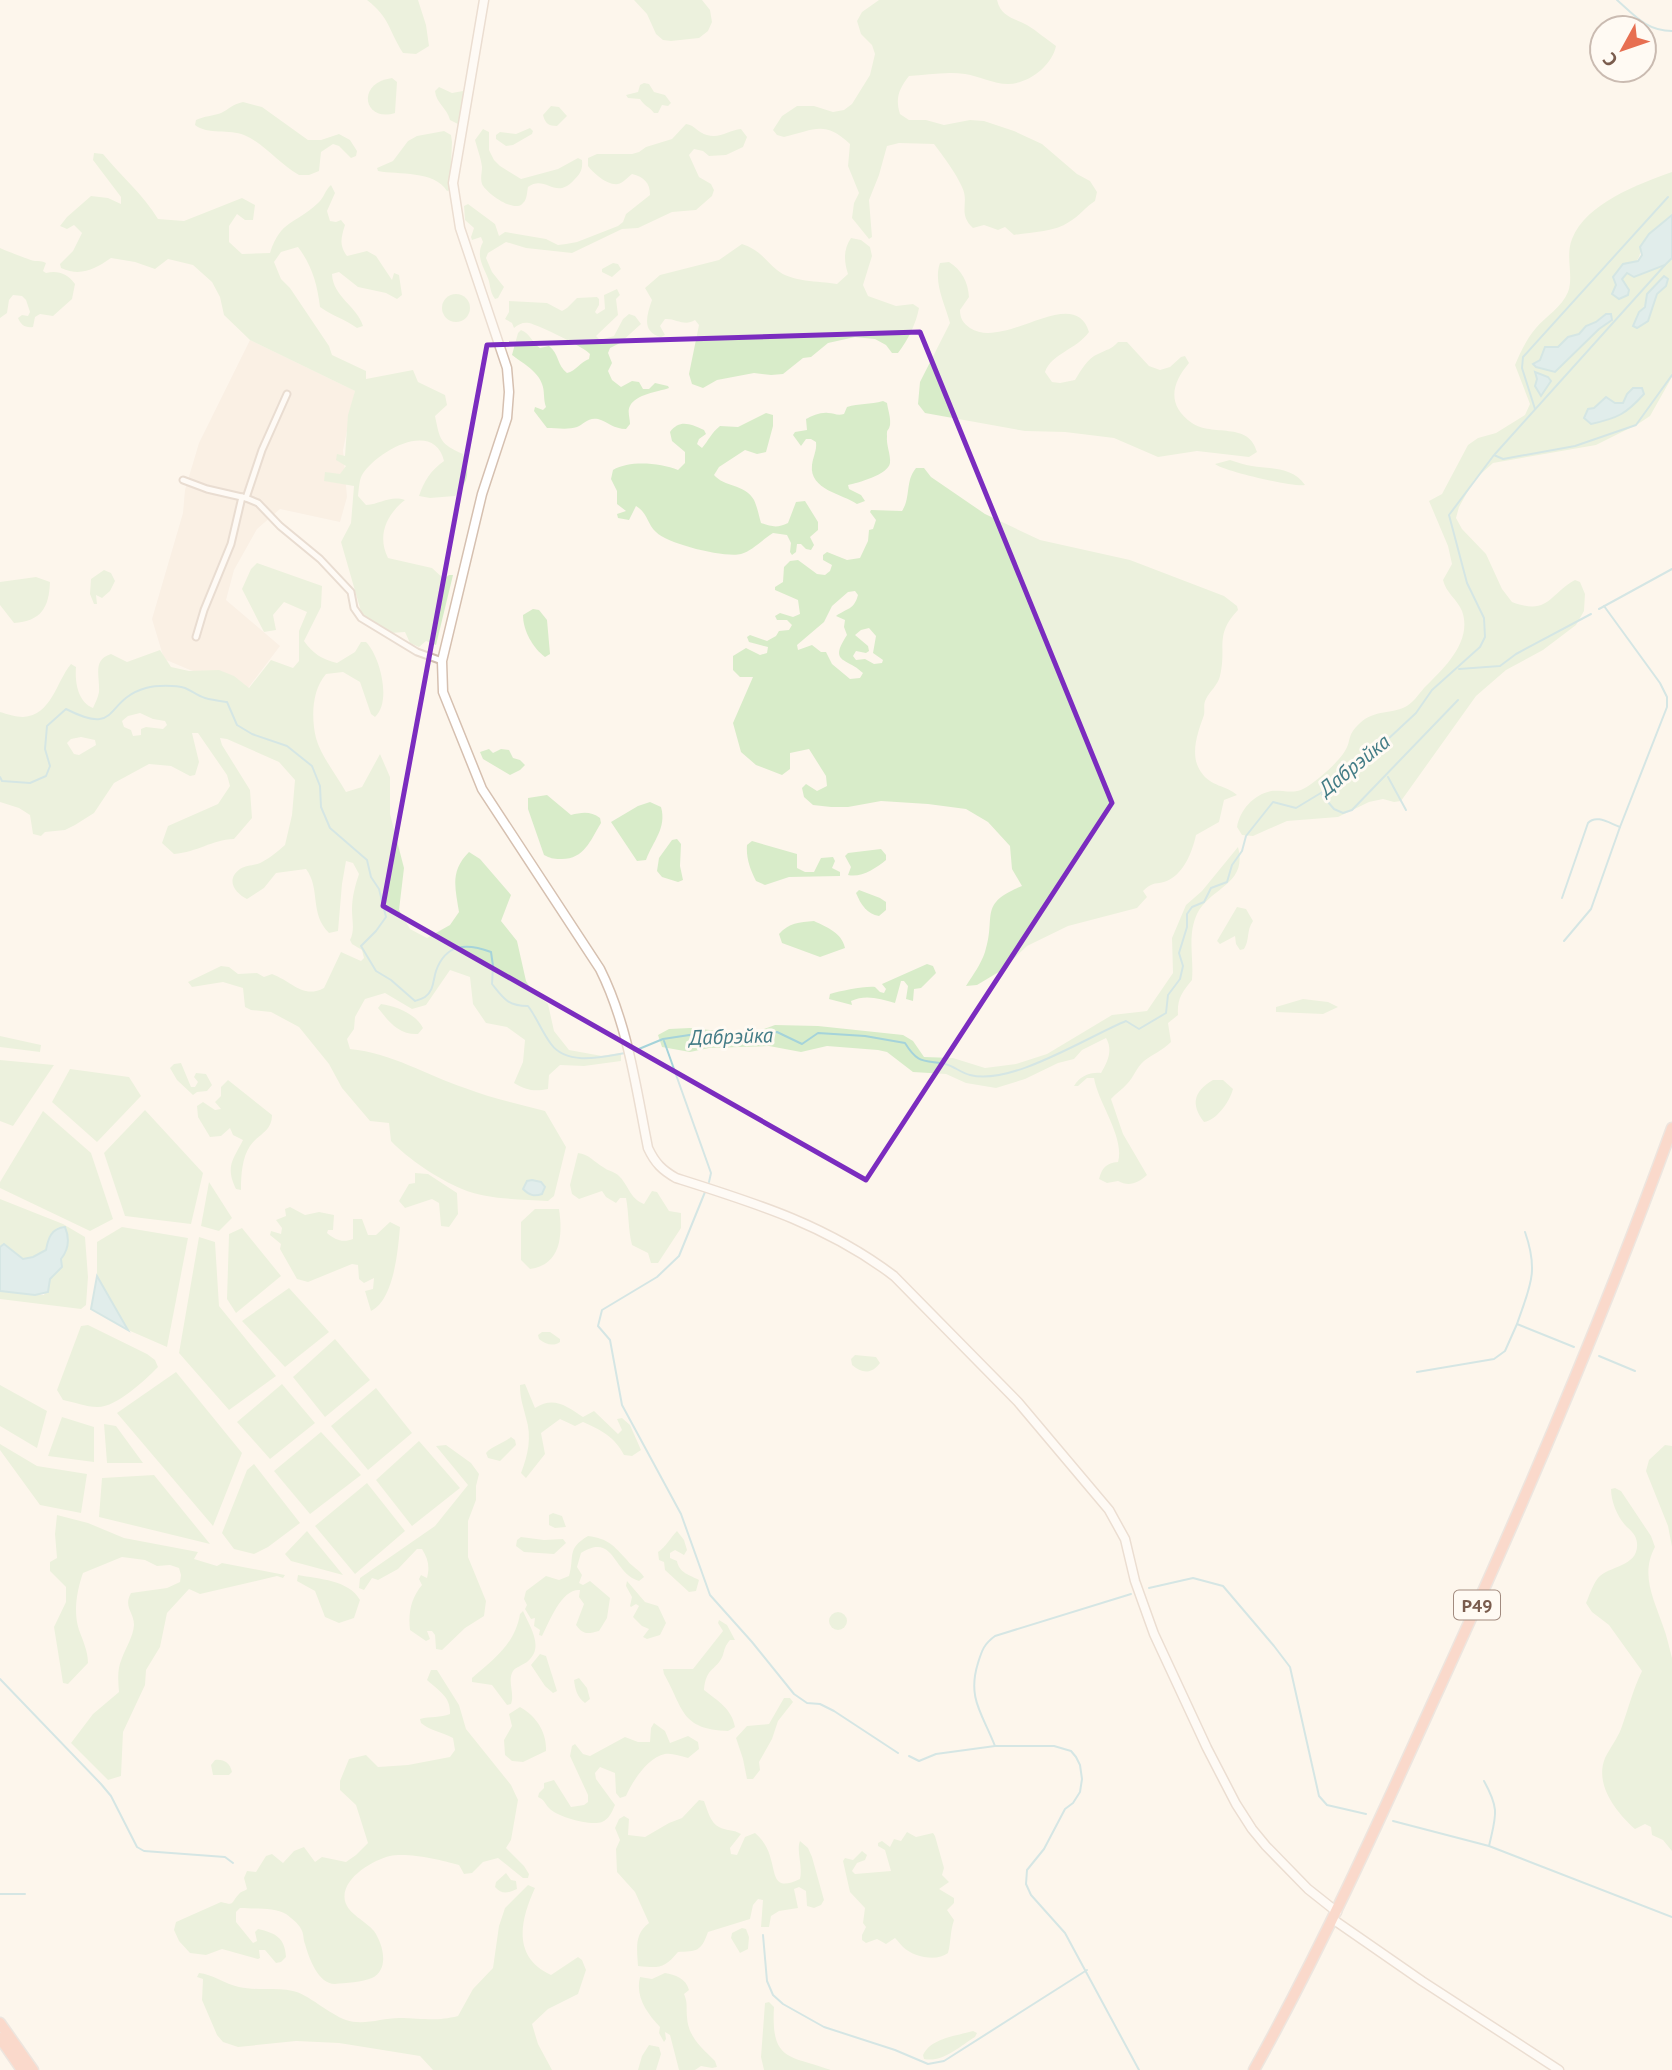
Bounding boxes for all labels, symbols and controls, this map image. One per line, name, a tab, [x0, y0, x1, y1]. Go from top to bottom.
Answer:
north arrow	[1588, 14, 1658, 84]
text: С	[1597, 48, 1623, 72]
water label: Дабрэйка	[1311, 728, 1396, 803]
water label: Дабрэйка	[686, 1021, 774, 1051]
road number: Р49	[1454, 1590, 1500, 1620]

